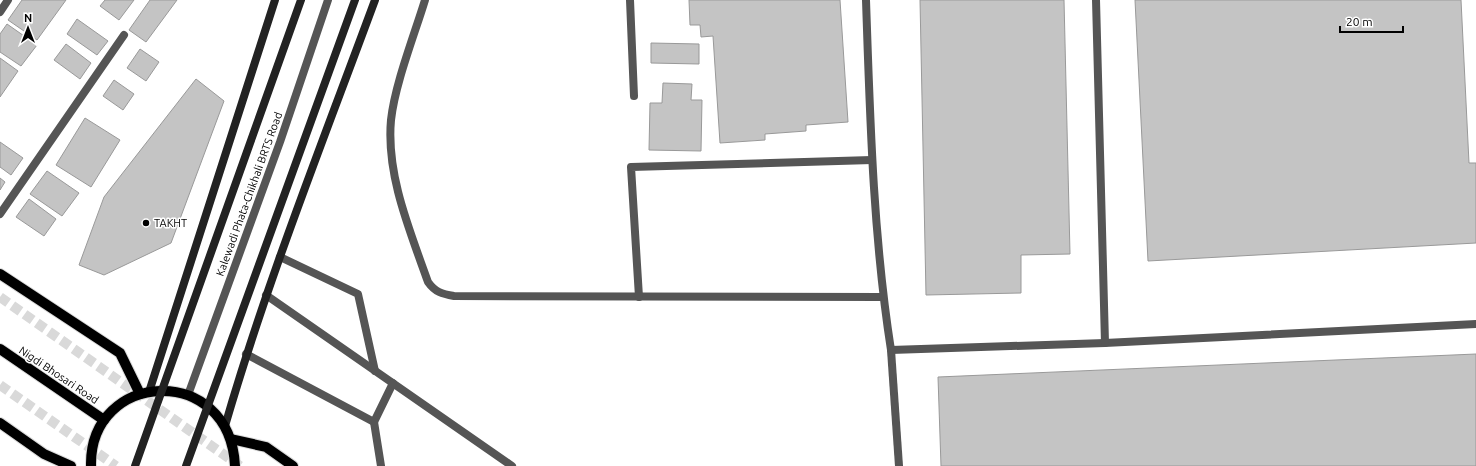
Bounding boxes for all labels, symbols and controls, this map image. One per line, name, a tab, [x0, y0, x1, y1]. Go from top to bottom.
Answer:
north arrow	[8, 8, 48, 48]
scale bar	[1340, 8, 1403, 34]
text: N	[24, 12, 32, 24]
text: 20 m	[1346, 15, 1373, 28]
street label: Kalewadi Phata-Chikhali BRTS Road	[214, 110, 284, 278]
place label: TAKHT	[154, 217, 187, 229]
marker: TAKHT	[141, 218, 151, 228]
street label: Nigdi Bhosari Road	[17, 344, 101, 406]

